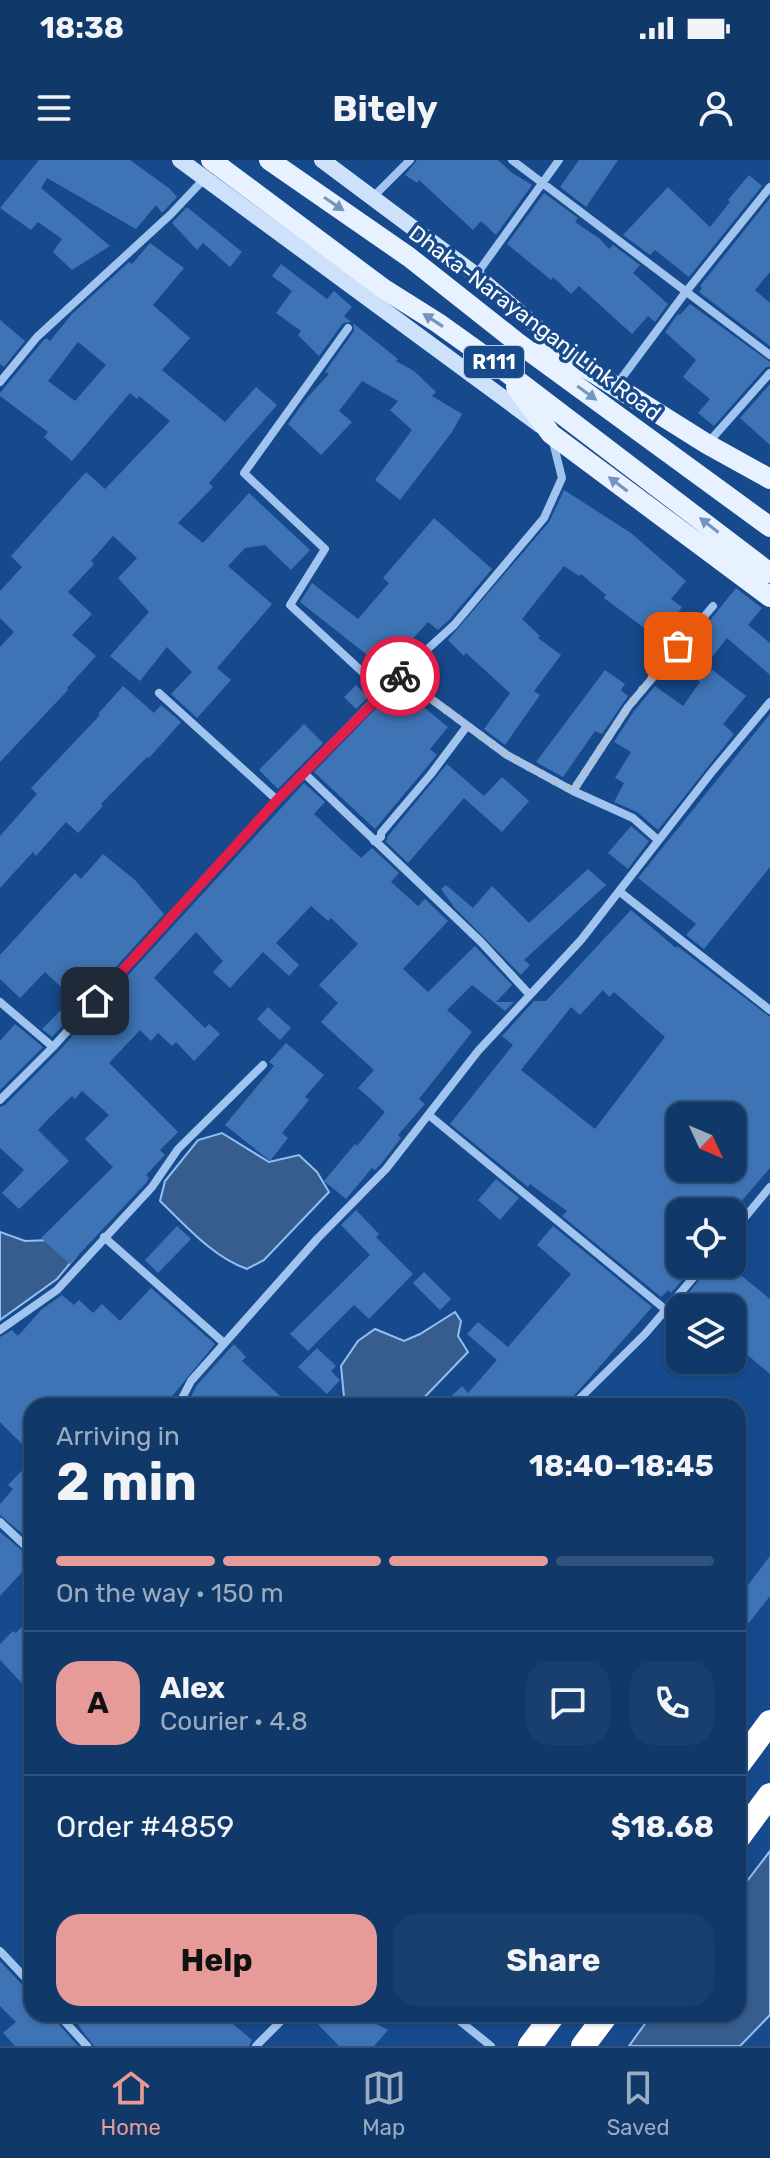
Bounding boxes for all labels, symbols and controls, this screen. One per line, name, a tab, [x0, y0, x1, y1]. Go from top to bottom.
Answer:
text: 18:38	[40, 10, 124, 46]
icon: menu	[32, 86, 76, 130]
icon: person	[694, 86, 738, 130]
text: Bitely	[332, 87, 438, 130]
one-way arrow	[323, 196, 344, 211]
street label: Dhaka-Narayanganj Link Road	[404, 219, 666, 427]
one-way arrow	[422, 312, 443, 327]
road number: R111	[464, 346, 524, 378]
one-way arrow	[576, 385, 597, 400]
one-way arrow	[608, 476, 628, 492]
one-way arrow	[698, 518, 719, 534]
pin	[644, 612, 712, 680]
icon: bag	[656, 624, 700, 668]
courier	[360, 636, 440, 716]
icon: bike	[378, 654, 422, 698]
pin	[61, 967, 129, 1035]
icon: home	[73, 979, 117, 1023]
north arrow	[666, 1102, 746, 1182]
map controls	[666, 1102, 746, 1374]
button: locate	[666, 1198, 746, 1278]
button: layers	[666, 1294, 746, 1374]
text: Arriving in	[56, 1421, 180, 1452]
text: 18:40–18:45	[529, 1448, 714, 1484]
text: 2 min	[56, 1451, 197, 1513]
text: On the way · 150 m	[56, 1578, 284, 1609]
button: chat	[526, 1661, 610, 1745]
button: phone	[630, 1661, 714, 1745]
text: Alex	[160, 1670, 225, 1706]
text: A	[87, 1685, 109, 1721]
text: Courier · 4.8	[160, 1706, 308, 1737]
text: Order #4859	[56, 1809, 234, 1845]
text: $18.68	[611, 1809, 714, 1845]
button: Help	[56, 1914, 377, 2006]
button: Share	[393, 1914, 714, 2006]
tab: Home	[100, 2066, 161, 2141]
tab: Map	[362, 2066, 406, 2141]
tab: Saved	[607, 2066, 669, 2141]

